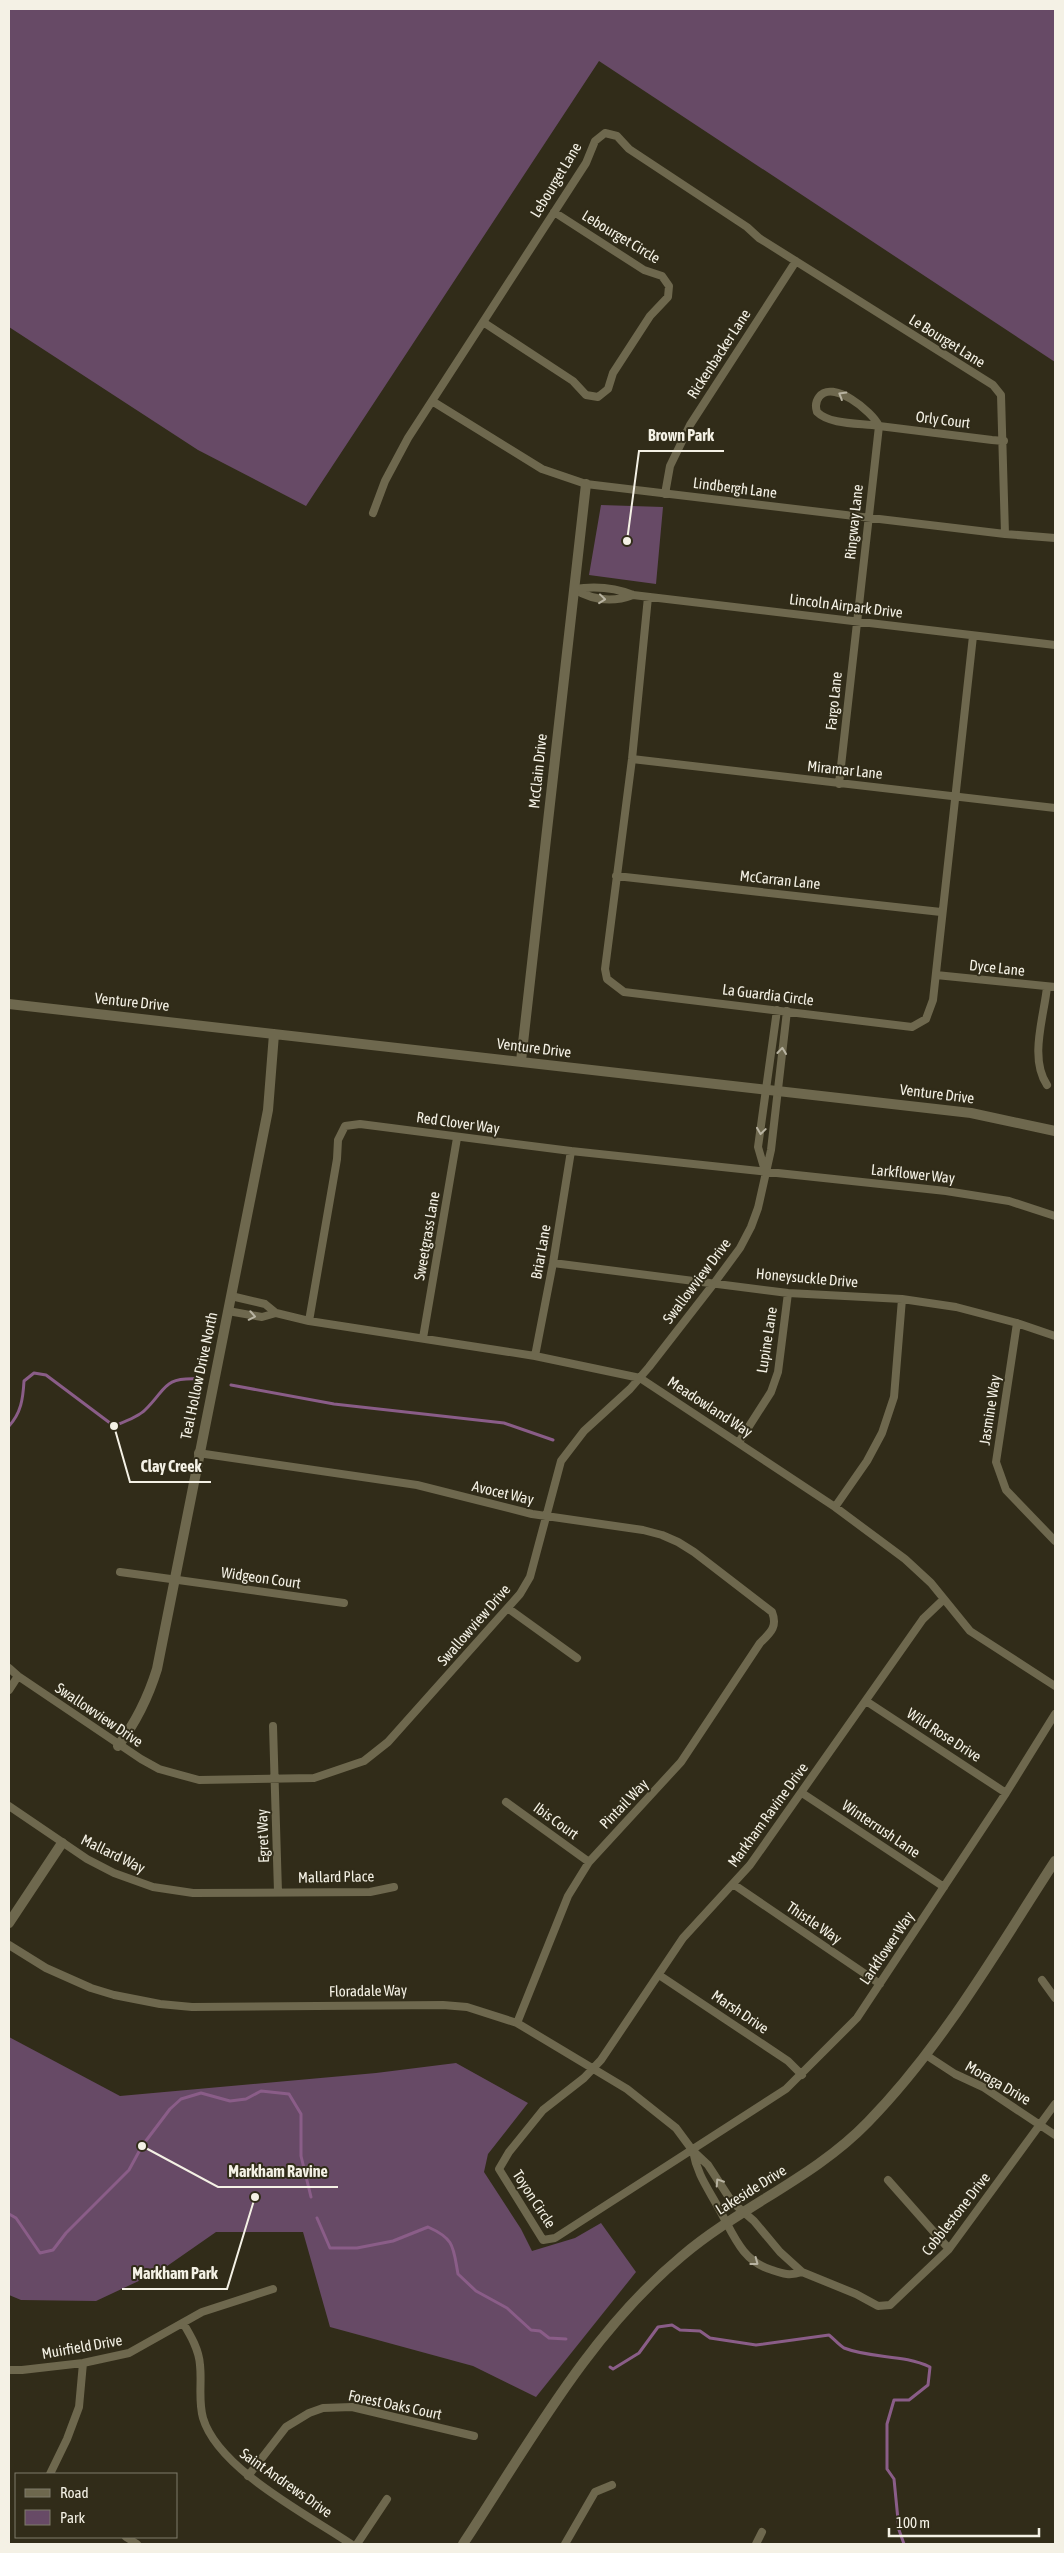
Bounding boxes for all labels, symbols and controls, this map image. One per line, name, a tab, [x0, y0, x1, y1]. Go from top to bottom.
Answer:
street label: Lebourget Lane	[527, 139, 585, 220]
street label: Lebourget Circle	[579, 207, 664, 267]
street label: Rickenbacker Lane	[683, 306, 754, 402]
street label: Le Bourget Lane	[906, 311, 988, 371]
one-way arrow	[838, 391, 847, 401]
street label: Orly Court	[915, 408, 971, 431]
callout: Brown Park	[639, 420, 724, 451]
text: Brown Park	[648, 426, 715, 444]
street label: Lindbergh Lane	[692, 474, 778, 501]
street label: Ringway Lane	[841, 483, 866, 560]
street label: Lincoln Airpark Drive	[788, 590, 904, 621]
one-way arrow	[599, 593, 607, 604]
street label: Fargo Lane	[822, 671, 845, 731]
street label: McClain Drive	[525, 732, 550, 809]
street label: Miramar Lane	[807, 757, 884, 782]
street label: McCarran Lane	[739, 867, 821, 892]
street label: Dyce Lane	[968, 956, 1026, 979]
street label: La Guardia Circle	[721, 980, 815, 1009]
street label: Venture Drive	[94, 989, 170, 1014]
street label: Venture Drive	[496, 1034, 572, 1061]
one-way arrow	[776, 1046, 787, 1054]
street label: Venture Drive	[899, 1080, 975, 1107]
street label: Red Clover Way	[415, 1108, 501, 1137]
one-way arrow	[756, 1126, 766, 1135]
street label: Larkflower Way	[870, 1161, 956, 1186]
street label: Sweetgrass Lane	[410, 1190, 443, 1282]
street label: Briar Lane	[527, 1223, 554, 1281]
street label: Swallowview Drive	[659, 1235, 734, 1327]
street label: Honeysuckle Drive	[755, 1265, 859, 1290]
street label: Lupine Lane	[753, 1306, 780, 1374]
one-way arrow	[248, 1310, 257, 1320]
street label: Teal Hollow Drive North	[177, 1311, 220, 1441]
street label: Meadowland Way	[665, 1373, 756, 1440]
street label: Jasmine Way	[976, 1374, 1003, 1446]
callout: Clay Creek	[130, 1451, 211, 1482]
text: Clay Creek	[140, 1457, 202, 1475]
street label: Avocet Way	[471, 1477, 536, 1508]
street label: Widgeon Court	[220, 1563, 302, 1592]
street label: Swallowview Drive	[434, 1580, 514, 1669]
street label: Swallowview Drive	[52, 1679, 146, 1750]
street label: Wild Rose Drive	[904, 1704, 985, 1765]
street label: Markham Ravine Drive	[724, 1759, 811, 1870]
street label: Pintail Way	[596, 1775, 651, 1832]
street label: Winterrush Lane	[839, 1796, 924, 1861]
street label: Ibis Court	[531, 1799, 582, 1843]
street label: Egret Way	[253, 1809, 272, 1863]
street label: Mallard Way	[78, 1831, 148, 1876]
street label: Mallard Place	[298, 1867, 374, 1886]
street label: Thistle Way	[783, 1898, 845, 1947]
street label: Larkflower Way	[856, 1908, 917, 1987]
street label: Floradale Way	[329, 1981, 407, 2000]
street label: Marsh Drive	[708, 1986, 772, 2037]
street label: Moraga Drive	[963, 2057, 1034, 2108]
callout: Markham Ravine	[218, 2156, 338, 2187]
street label: Lakeside Drive	[712, 2161, 789, 2218]
text: Markham Ravine	[228, 2162, 328, 2180]
street label: Toyon Circle	[509, 2167, 560, 2231]
street label: Cobblestone Drive	[918, 2169, 993, 2258]
one-way arrow	[715, 2178, 725, 2187]
one-way arrow	[749, 2256, 759, 2265]
callout: Markham Park	[122, 2258, 227, 2289]
text: Markham Park	[132, 2264, 219, 2282]
street label: Muirfield Drive	[40, 2331, 124, 2362]
street label: Forest Oaks Court	[347, 2386, 443, 2423]
street label: Saint Andrews Drive	[237, 2444, 336, 2521]
legend	[15, 2473, 178, 2538]
text: Road	[60, 2484, 89, 2501]
scale bar	[889, 2506, 1039, 2538]
text: Park	[60, 2509, 85, 2526]
text: 100 m	[896, 2514, 930, 2531]

